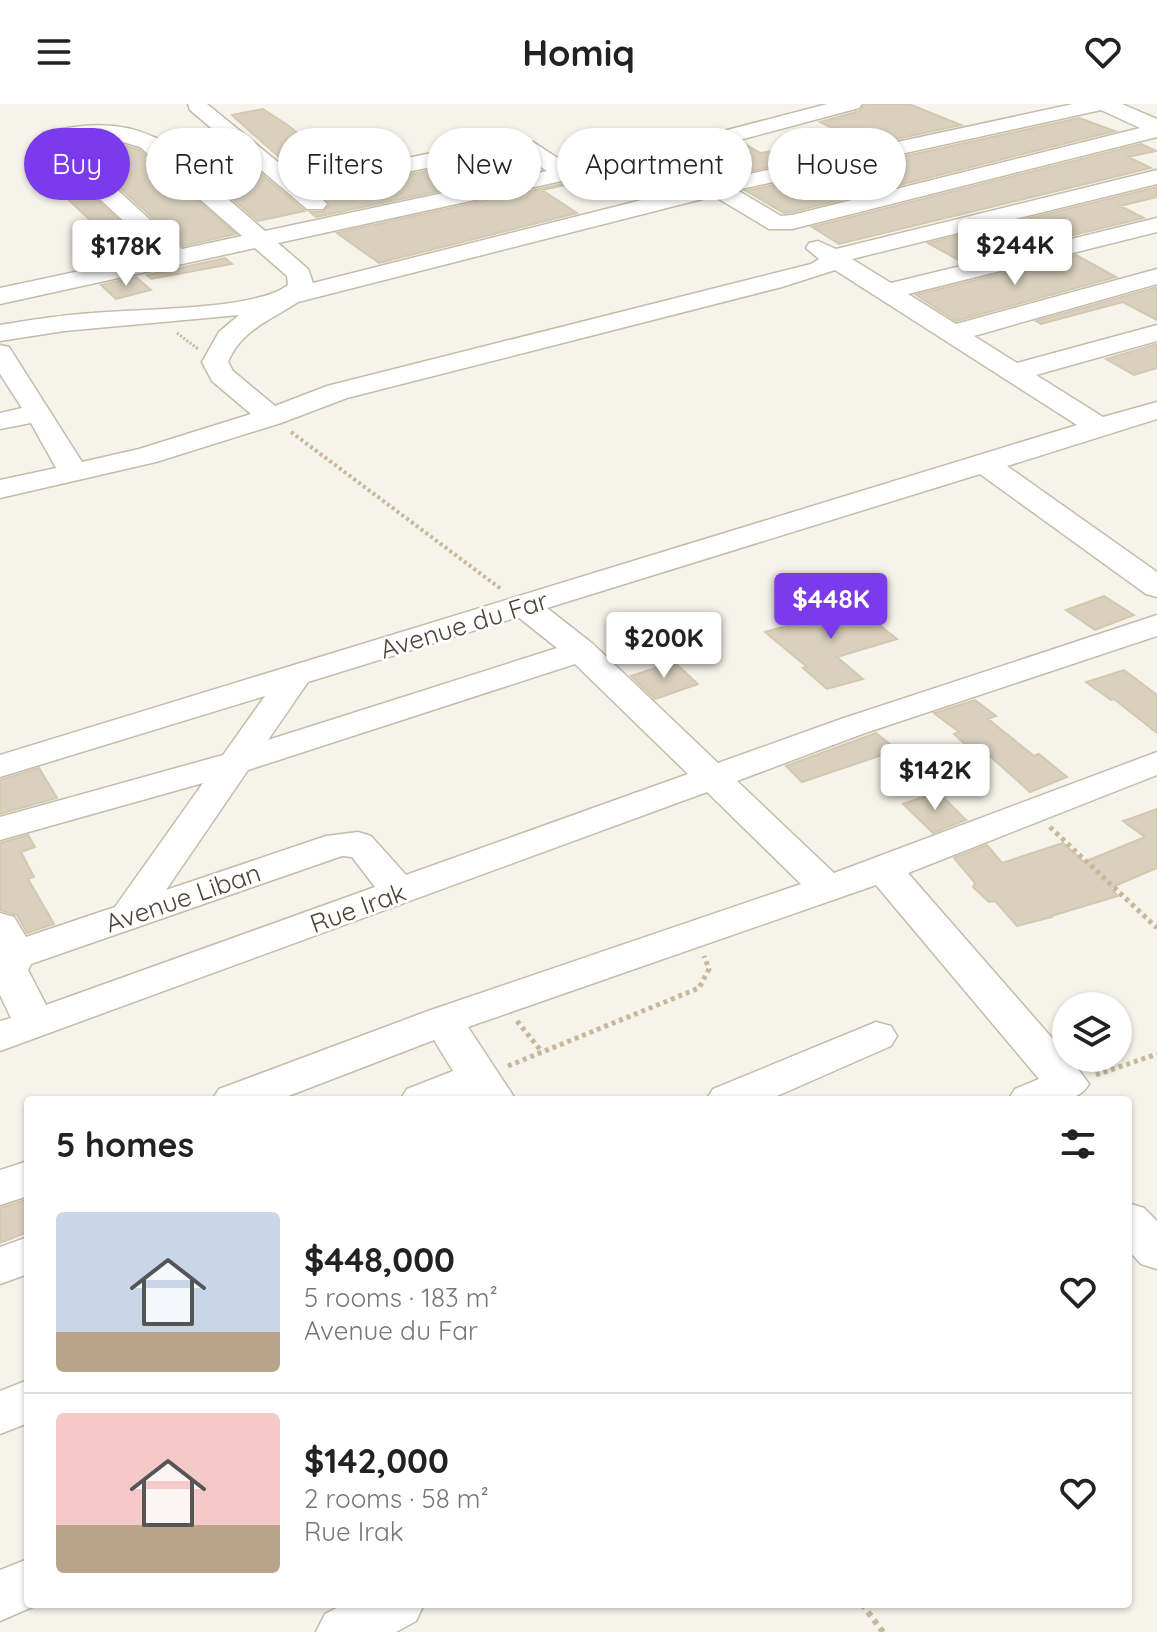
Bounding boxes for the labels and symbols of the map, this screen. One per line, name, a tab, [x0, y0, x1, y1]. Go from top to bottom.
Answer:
pin: $244K	[959, 219, 1071, 287]
pin: $178K	[70, 220, 182, 288]
pin: $448K	[775, 573, 887, 641]
street label: Avenue du Far	[376, 583, 552, 666]
pin: $200K	[608, 612, 720, 680]
pin: $142K	[879, 744, 991, 812]
street label: Avenue Liban	[101, 856, 265, 939]
street label: Rue Irak	[305, 875, 410, 940]

